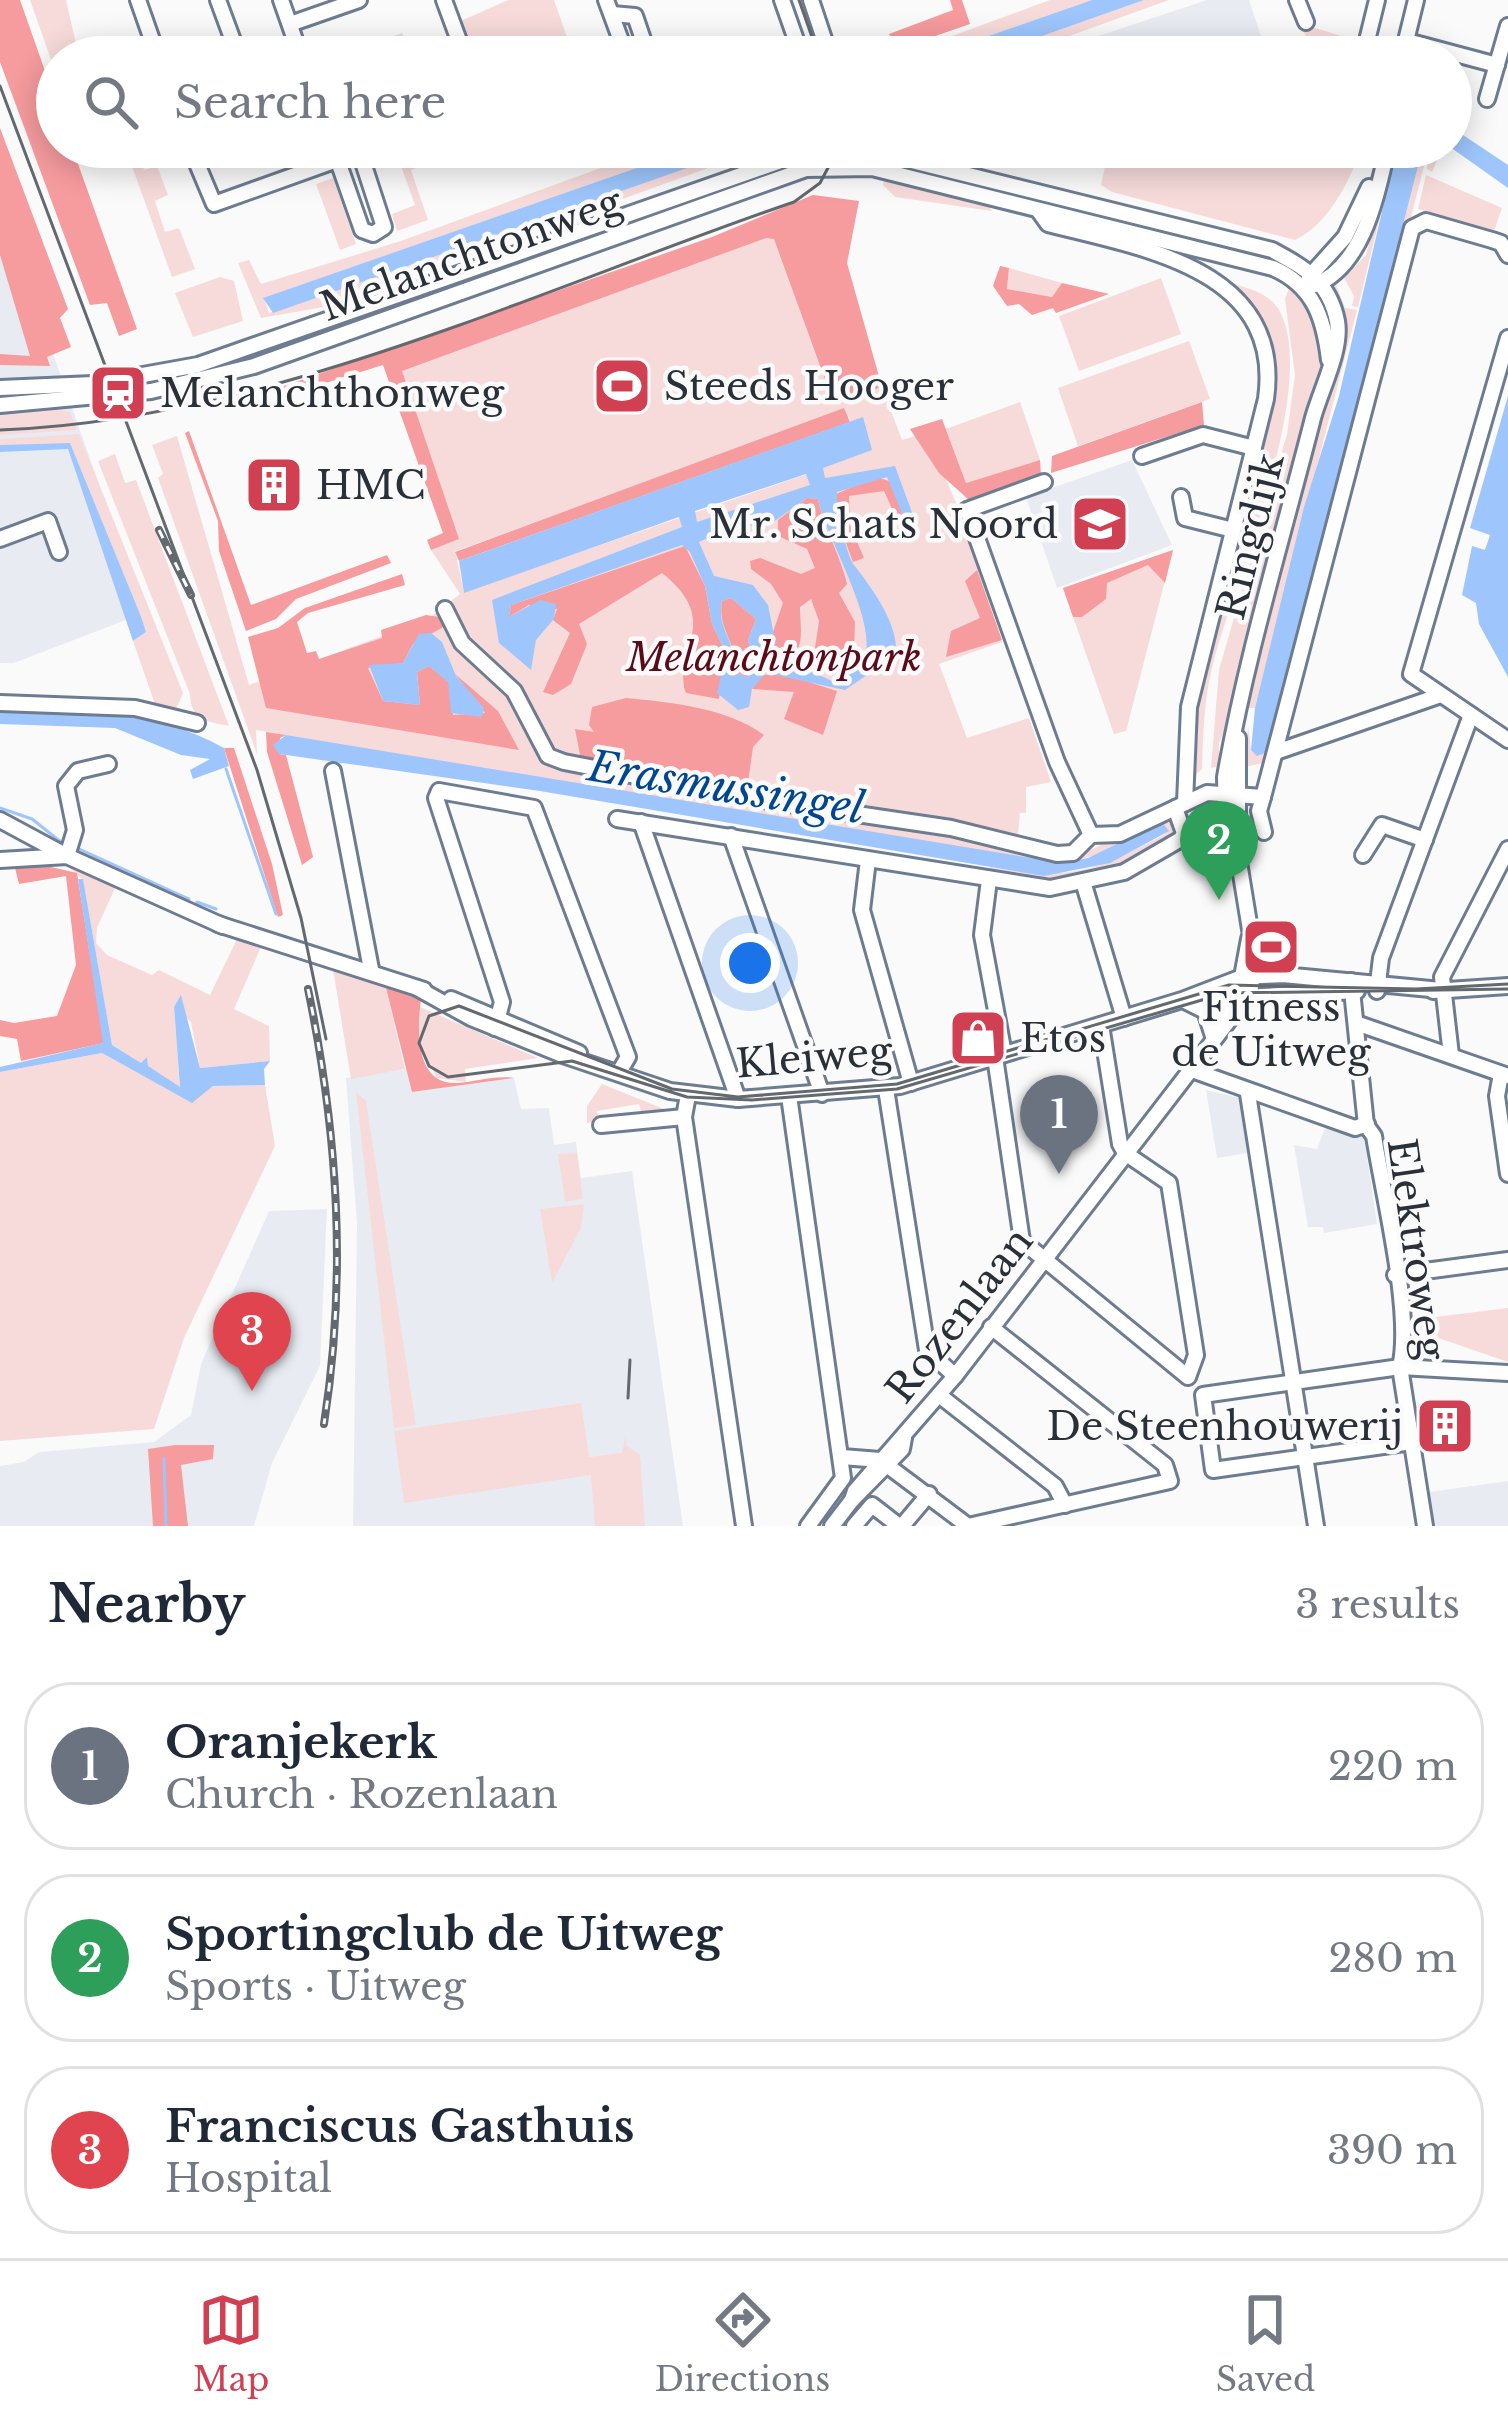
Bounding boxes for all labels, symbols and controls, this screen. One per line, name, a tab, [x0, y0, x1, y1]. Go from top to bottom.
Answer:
search box	[36, 36, 1472, 168]
icon: search	[78, 69, 144, 135]
text: Search here	[174, 74, 446, 130]
street label: Melanchtonweg	[314, 177, 629, 332]
sports icon: Steeds Hooger	[591, 355, 653, 417]
station icon: Melanchthonweg	[87, 362, 149, 424]
place label: Steeds Hooger	[664, 362, 954, 411]
place label: Melanchthonweg	[160, 369, 505, 418]
street label: Ringdijk	[1206, 448, 1295, 624]
building icon: HMC	[243, 454, 305, 516]
place label: HMC	[316, 461, 425, 510]
school or university icon: Mr. Schats Noord	[1069, 493, 1131, 555]
place label: Mr. Schats Noord	[709, 500, 1058, 549]
park label: Melanchtonpark	[624, 633, 922, 682]
water label: Erasmussingel	[582, 739, 869, 835]
pin: 2	[1180, 801, 1258, 900]
sports icon: Fitness de Uitweg	[1240, 916, 1302, 978]
your location	[720, 933, 780, 993]
place label: Fitness de Uitweg	[1171, 983, 1371, 1077]
shop icon: Etos	[947, 1007, 1009, 1069]
place label: Etos	[1020, 1014, 1106, 1063]
street label: Kleiweg	[734, 1026, 895, 1089]
pin: 1	[1020, 1075, 1098, 1174]
street label: Elektroweg	[1377, 1135, 1456, 1364]
street label: Rozenlaan	[876, 1218, 1043, 1413]
pin: 3	[213, 1292, 291, 1391]
building icon: De Steenhouwerij	[1414, 1395, 1476, 1457]
place label: De Steenhouwerij	[1047, 1402, 1403, 1451]
text: Nearby	[48, 1573, 245, 1636]
text: 3 results	[1295, 1580, 1460, 1629]
text: Oranjekerk	[165, 1714, 437, 1770]
text: 1	[81, 1742, 99, 1791]
text: 220 m	[1328, 1742, 1457, 1791]
text: Church · Rozenlaan	[165, 1770, 558, 1819]
text: Sportingclub de Uitweg	[165, 1906, 722, 1962]
text: 2	[77, 1934, 103, 1983]
text: 280 m	[1328, 1934, 1457, 1983]
text: Sports · Uitweg	[165, 1962, 466, 2011]
text: Franciscus Gasthuis	[165, 2098, 634, 2154]
text: 3	[78, 2126, 102, 2175]
text: 390 m	[1327, 2126, 1457, 2175]
text: Hospital	[165, 2154, 332, 2203]
tab: Map	[193, 2287, 269, 2400]
tab: Directions	[655, 2287, 830, 2400]
tab: Saved	[1216, 2287, 1315, 2400]

